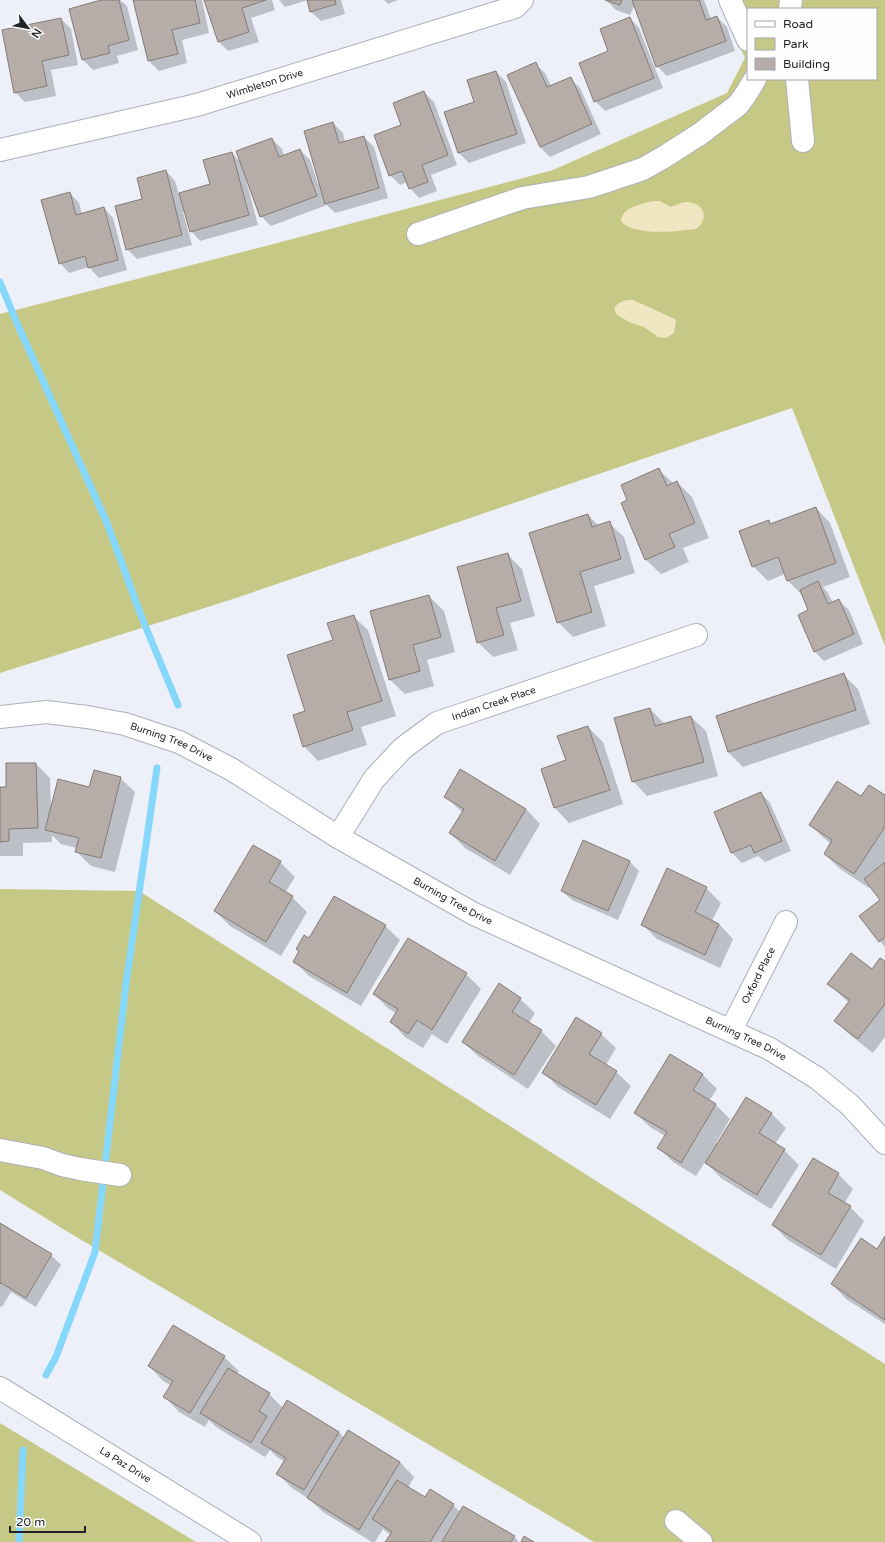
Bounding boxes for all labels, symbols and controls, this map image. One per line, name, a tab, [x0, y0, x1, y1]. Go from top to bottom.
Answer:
north arrow	[8, 8, 48, 48]
legend	[747, 8, 877, 80]
text: Road	[783, 17, 813, 31]
text: N	[28, 26, 44, 40]
text: Park	[783, 37, 809, 51]
text: Building	[783, 57, 830, 71]
street label: Wimbleton Drive	[225, 67, 305, 102]
street label: Indian Creek Place	[450, 684, 538, 723]
street label: Burning Tree Drive	[128, 720, 215, 765]
street label: Burning Tree Drive	[411, 875, 494, 928]
street label: Oxford Place	[739, 945, 778, 1006]
street label: Burning Tree Drive	[704, 1014, 789, 1064]
street label: La Paz Drive	[97, 1445, 153, 1486]
scale bar	[10, 1508, 85, 1534]
text: 20 m	[16, 1515, 45, 1529]

